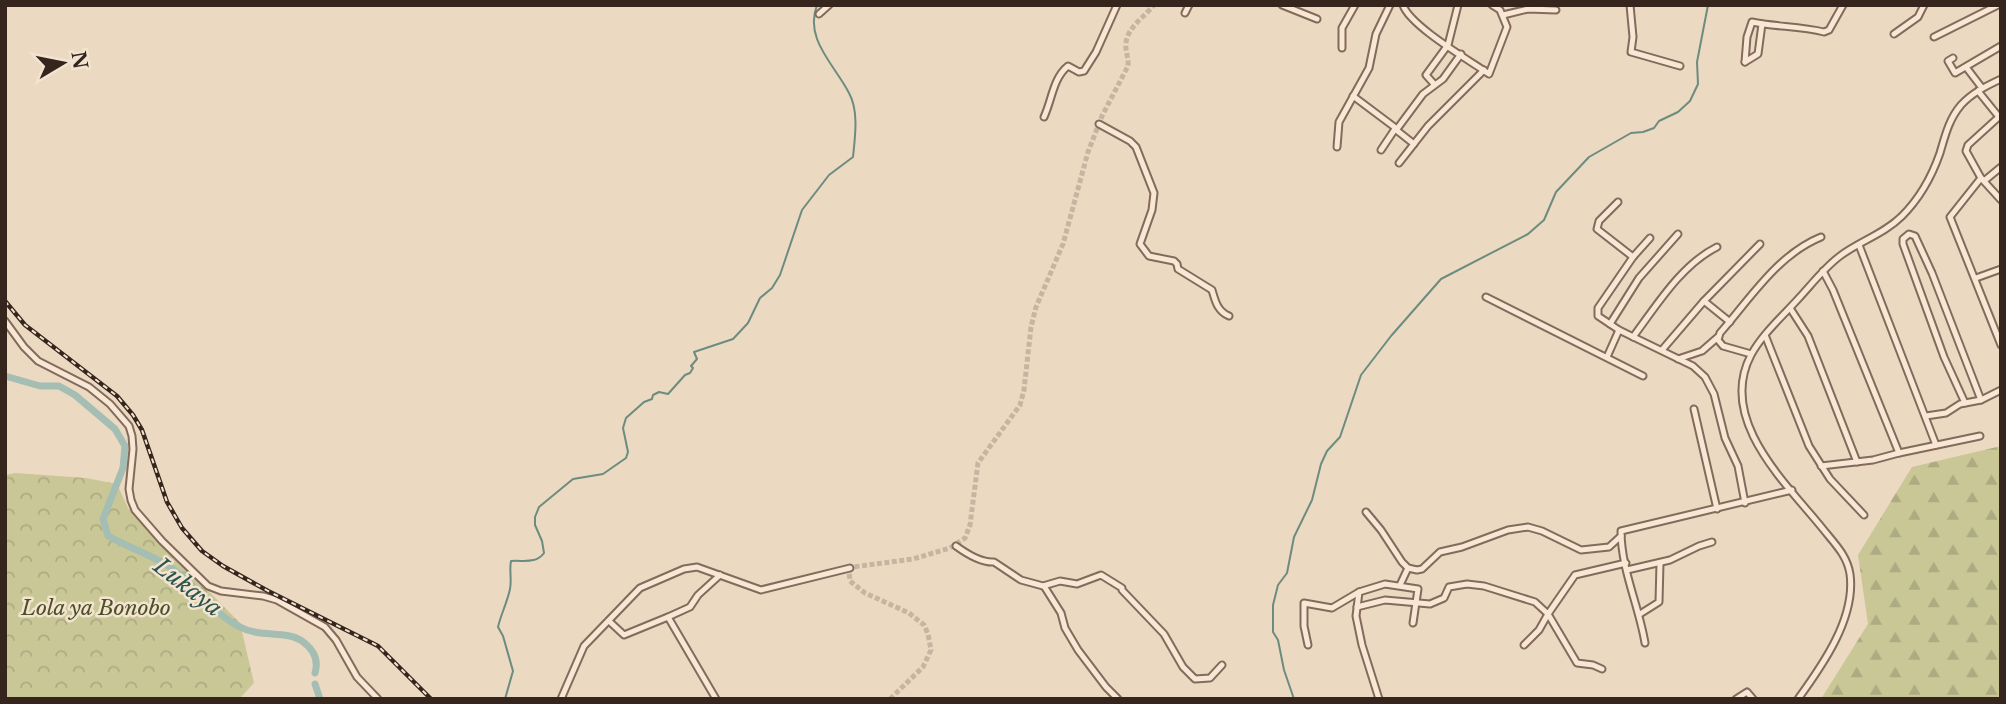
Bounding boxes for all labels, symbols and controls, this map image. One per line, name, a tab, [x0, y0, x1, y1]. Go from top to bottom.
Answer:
north arrow	[28, 28, 98, 98]
text: N	[66, 49, 92, 71]
water label: Lukaya	[147, 551, 228, 622]
park label: Lola ya Bonobo	[20, 595, 171, 621]

